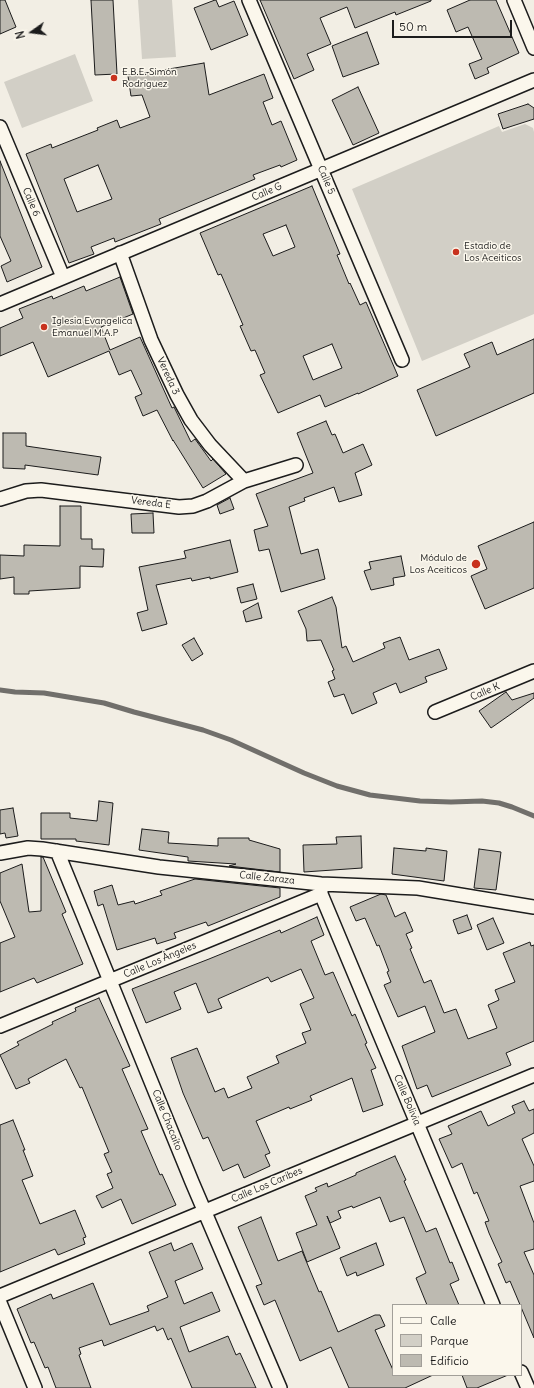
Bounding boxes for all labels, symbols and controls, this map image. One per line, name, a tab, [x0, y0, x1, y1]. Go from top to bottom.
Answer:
north arrow	[12, 12, 52, 52]
scale bar	[394, 12, 514, 38]
text: 50 m	[399, 19, 427, 34]
text: N	[13, 30, 28, 40]
place label: E.B.E. Simón Rodríguez	[122, 66, 177, 90]
marker: E.B.E. Simón Rodríguez	[109, 73, 119, 83]
street label: Calle 5	[315, 164, 337, 196]
street label: Calle G	[250, 180, 284, 204]
street label: Calle 6	[20, 186, 42, 218]
place label: Estadio de Los Aceiticos	[464, 240, 522, 264]
marker: Estadio de Los Aceiticos	[451, 247, 461, 257]
place label: Iglesia Evangelica Emanuel M.A.P	[52, 315, 132, 338]
marker: Iglesia Evangelica Emanuel M.A.P	[39, 322, 49, 332]
street label: Vereda 3	[154, 355, 182, 397]
street label: Vereda E	[130, 495, 172, 511]
place label: Módulo de Los Aceiticos	[409, 552, 467, 576]
marker: Módulo de Los Aceiticos	[470, 558, 482, 570]
street label: Calle K	[469, 680, 501, 704]
street label: Calle Zaraza	[239, 869, 295, 887]
street label: Calle Los Ángeles	[122, 939, 198, 981]
street label: Calle Bolivia	[391, 1073, 423, 1127]
street label: Calle Chacaíto	[149, 1088, 185, 1152]
street label: Calle Los Caribes	[230, 1165, 304, 1205]
legend	[392, 1304, 522, 1376]
text: Calle	[430, 1313, 457, 1328]
text: Parque	[430, 1333, 469, 1348]
text: Edificio	[430, 1353, 469, 1368]

